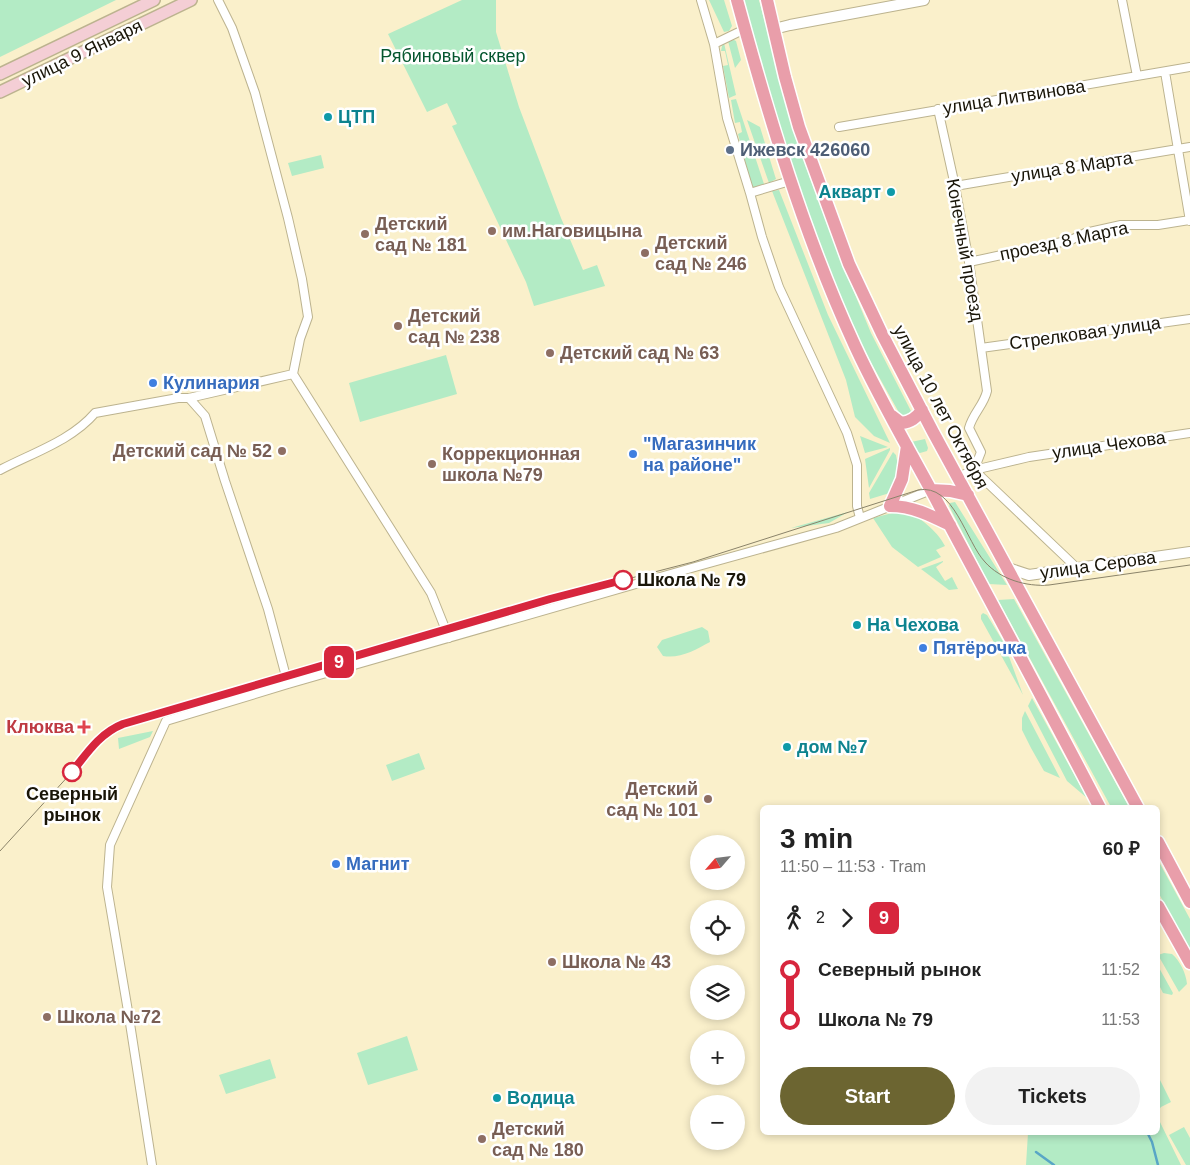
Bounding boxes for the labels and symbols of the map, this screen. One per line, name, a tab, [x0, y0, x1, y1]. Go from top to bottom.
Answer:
street label: улица 9 Января	[19, 15, 145, 91]
park label: Рябиновый сквер	[380, 46, 526, 66]
street label: улица Литвинова	[942, 76, 1087, 118]
place label: ЦТП	[338, 107, 375, 127]
marker: ЦТП	[322, 111, 334, 123]
place label: Ижевск 426060	[740, 140, 870, 160]
marker: Ижевск 426060	[724, 144, 736, 156]
street label: улица 8 Марта	[1010, 147, 1135, 186]
street label: Конечный проезд	[943, 177, 988, 324]
place label: Акварт	[819, 182, 881, 202]
marker: Акварт	[885, 186, 897, 198]
place label: Детский сад № 181	[375, 214, 467, 255]
street label: проезд 8 Марта	[998, 217, 1131, 264]
place label: им.Наговицына	[502, 221, 643, 241]
marker: им.Наговицына	[486, 225, 498, 237]
marker: Детский сад № 181	[359, 228, 371, 240]
place label: Детский сад № 246	[655, 233, 747, 274]
marker: Детский сад № 246	[639, 247, 651, 259]
place label: Детский сад № 238	[408, 306, 500, 347]
street label: Стрелковая улица	[1008, 312, 1163, 354]
marker: Детский сад № 238	[392, 320, 404, 332]
street label: улица 10 лет Октября	[889, 322, 993, 492]
place label: Детский сад № 63	[560, 343, 719, 363]
marker: Детский сад № 63	[544, 347, 556, 359]
place label: Кулинария	[163, 373, 260, 393]
marker: Кулинария	[147, 377, 159, 389]
street label: улица Чехова	[1051, 427, 1168, 463]
place label: "Магазинчик на районе"	[643, 434, 757, 475]
place label: Детский сад № 52	[113, 441, 272, 461]
place label: Коррекционная школа №79	[442, 444, 580, 485]
marker: Детский сад № 52	[276, 445, 288, 457]
marker: "Магазинчик на районе"	[627, 448, 639, 460]
marker: Коррекционная школа №79	[426, 458, 438, 470]
street label: улица Серова	[1039, 547, 1158, 583]
marker: Школа № 79	[613, 570, 633, 590]
place label: Школа № 79	[637, 570, 746, 590]
place label: На Чехова	[867, 615, 960, 635]
marker: На Чехова	[851, 619, 863, 631]
place label: Пятёрочка	[933, 638, 1027, 658]
marker: Пятёрочка	[917, 642, 929, 654]
line badge: 9	[323, 646, 355, 678]
place label: Клюква	[6, 717, 75, 737]
marker: Клюква	[78, 721, 90, 733]
place label: дом №7	[797, 737, 868, 757]
marker: дом №7	[781, 741, 793, 753]
marker: Северный рынок	[62, 762, 82, 782]
place label: Детский сад № 101	[606, 779, 698, 820]
place label: Северный рынок	[26, 784, 118, 825]
marker: Детский сад № 101	[702, 793, 714, 805]
north arrow	[690, 835, 745, 890]
place label: Магнит	[346, 854, 410, 874]
marker: Магнит	[330, 858, 342, 870]
place label: Школа № 43	[562, 952, 671, 972]
marker: Школа № 43	[546, 956, 558, 968]
place label: Школа №72	[57, 1007, 161, 1027]
marker: Школа №72	[41, 1011, 53, 1023]
place label: Водица	[507, 1088, 576, 1108]
marker: Водица	[491, 1092, 503, 1104]
place label: Детский сад № 180	[492, 1119, 584, 1160]
marker: Детский сад № 180	[476, 1133, 488, 1145]

